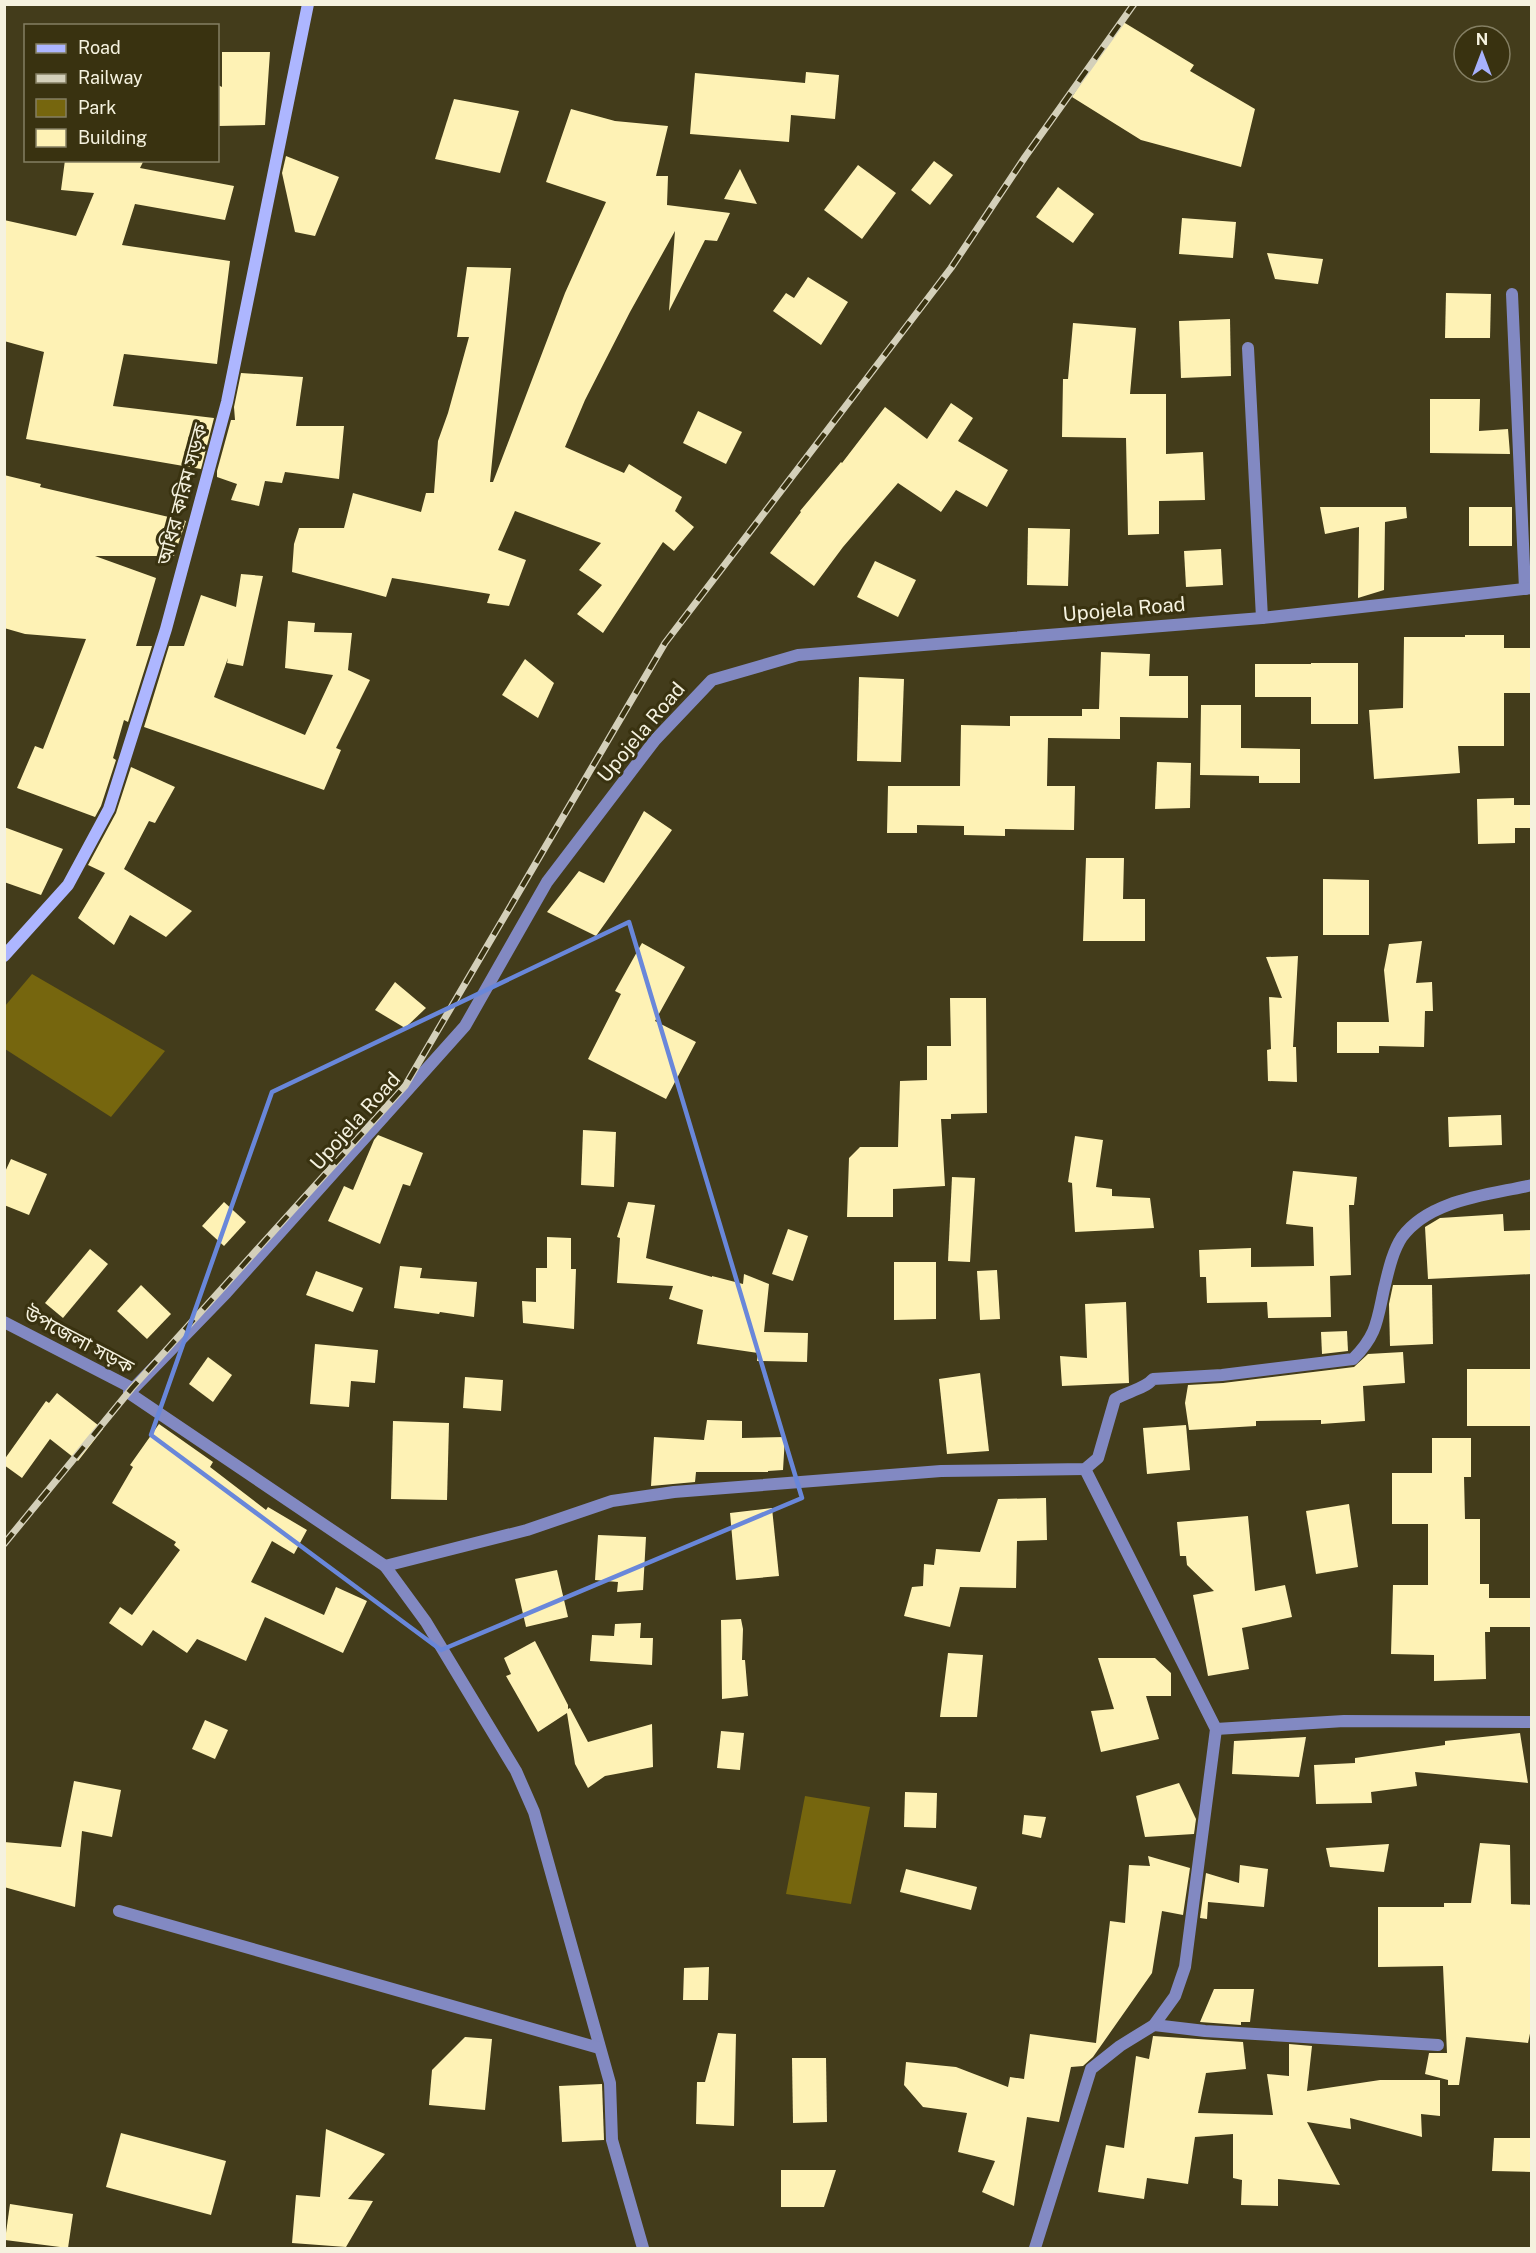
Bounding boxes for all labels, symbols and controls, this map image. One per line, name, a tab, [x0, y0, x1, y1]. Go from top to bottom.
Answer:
legend	[24, 24, 219, 162]
north arrow	[1452, 24, 1512, 84]
text: N	[1476, 30, 1488, 49]
text: Road	[78, 37, 121, 58]
text: Railway	[78, 67, 143, 88]
text: Park	[78, 97, 116, 118]
text: Building	[78, 127, 147, 148]
street label: অধির করিম সড়ক	[151, 420, 213, 568]
street label: Upojela Road	[1062, 592, 1186, 626]
street label: Upojela Road	[592, 677, 690, 787]
street label: Upojela Road	[305, 1067, 405, 1175]
street label: উপজেলা সড়ক	[19, 1301, 139, 1379]

